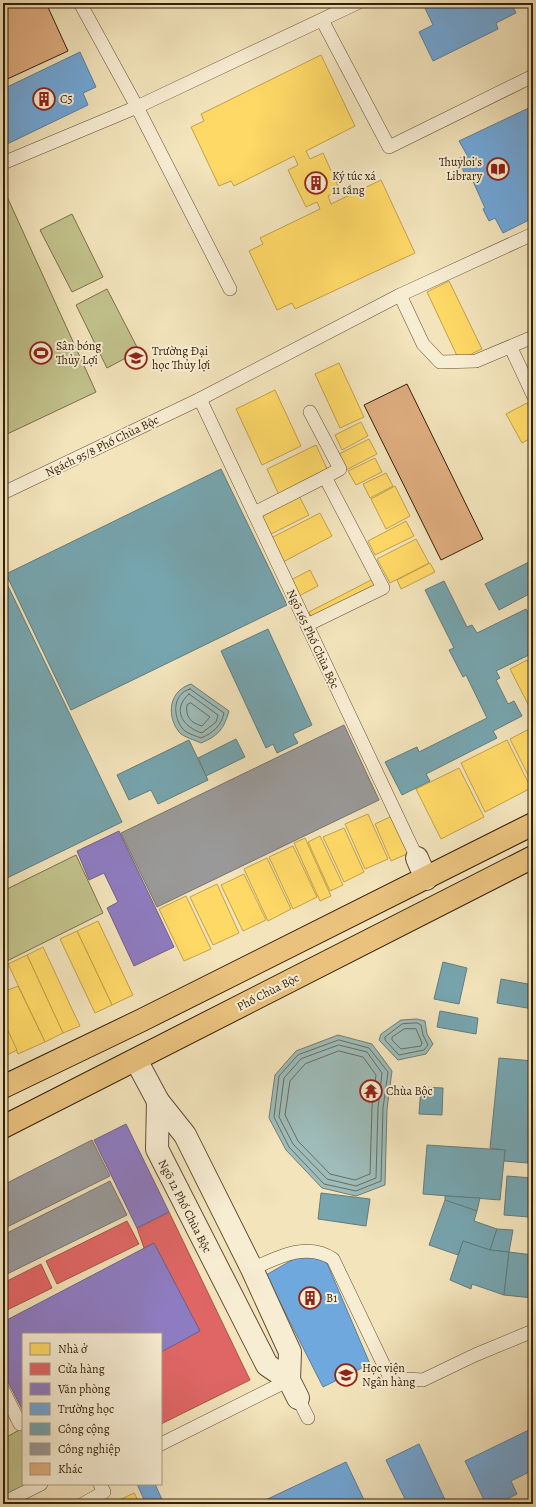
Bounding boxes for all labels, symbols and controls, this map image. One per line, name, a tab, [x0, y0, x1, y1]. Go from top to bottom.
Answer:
building icon: C5	[31, 86, 57, 112]
place label: C5	[60, 91, 73, 107]
place label: Thuyloi's Library	[439, 154, 483, 184]
library icon: Thuyloi's Library	[485, 156, 511, 182]
place label: Ký túc xá 11 tầng	[332, 168, 376, 198]
building icon: Ký túc xá 11 tầng	[303, 170, 329, 196]
place label: Sân bóng Thủy Lợi	[56, 338, 101, 368]
sports icon: Sân bóng Thủy Lợi	[28, 340, 54, 366]
place label: Trường Đại học Thủy lợi	[152, 343, 210, 373]
school or university icon: Trường Đại học Thủy lợi	[123, 345, 149, 371]
street label: Ngách 95/8 Phố Chùa Bộc	[43, 412, 161, 480]
street label: Ngõ 165 Phố Chùa Bộc	[283, 587, 343, 691]
street label: Phố Chùa Bộc	[234, 969, 302, 1015]
temple icon: Chùa Bộc	[358, 1078, 384, 1104]
place label: Chùa Bộc	[386, 1083, 433, 1099]
street label: Ngõ 12 Phố Chùa Bộc	[155, 1157, 215, 1255]
building icon: B1	[297, 1285, 323, 1311]
place label: B1	[326, 1290, 337, 1306]
legend	[22, 1333, 162, 1485]
text: Nhà ở	[58, 1341, 88, 1357]
place label: Học viện Ngân hàng	[362, 1360, 415, 1390]
text: Cửa hàng	[58, 1361, 105, 1377]
school or university icon: Học viện Ngân hàng	[333, 1362, 359, 1388]
text: Văn phòng	[57, 1381, 110, 1397]
text: Trường học	[58, 1401, 114, 1417]
text: Công cộng	[58, 1421, 110, 1437]
text: Công nghiệp	[58, 1441, 120, 1457]
text: Khác	[58, 1461, 83, 1477]

